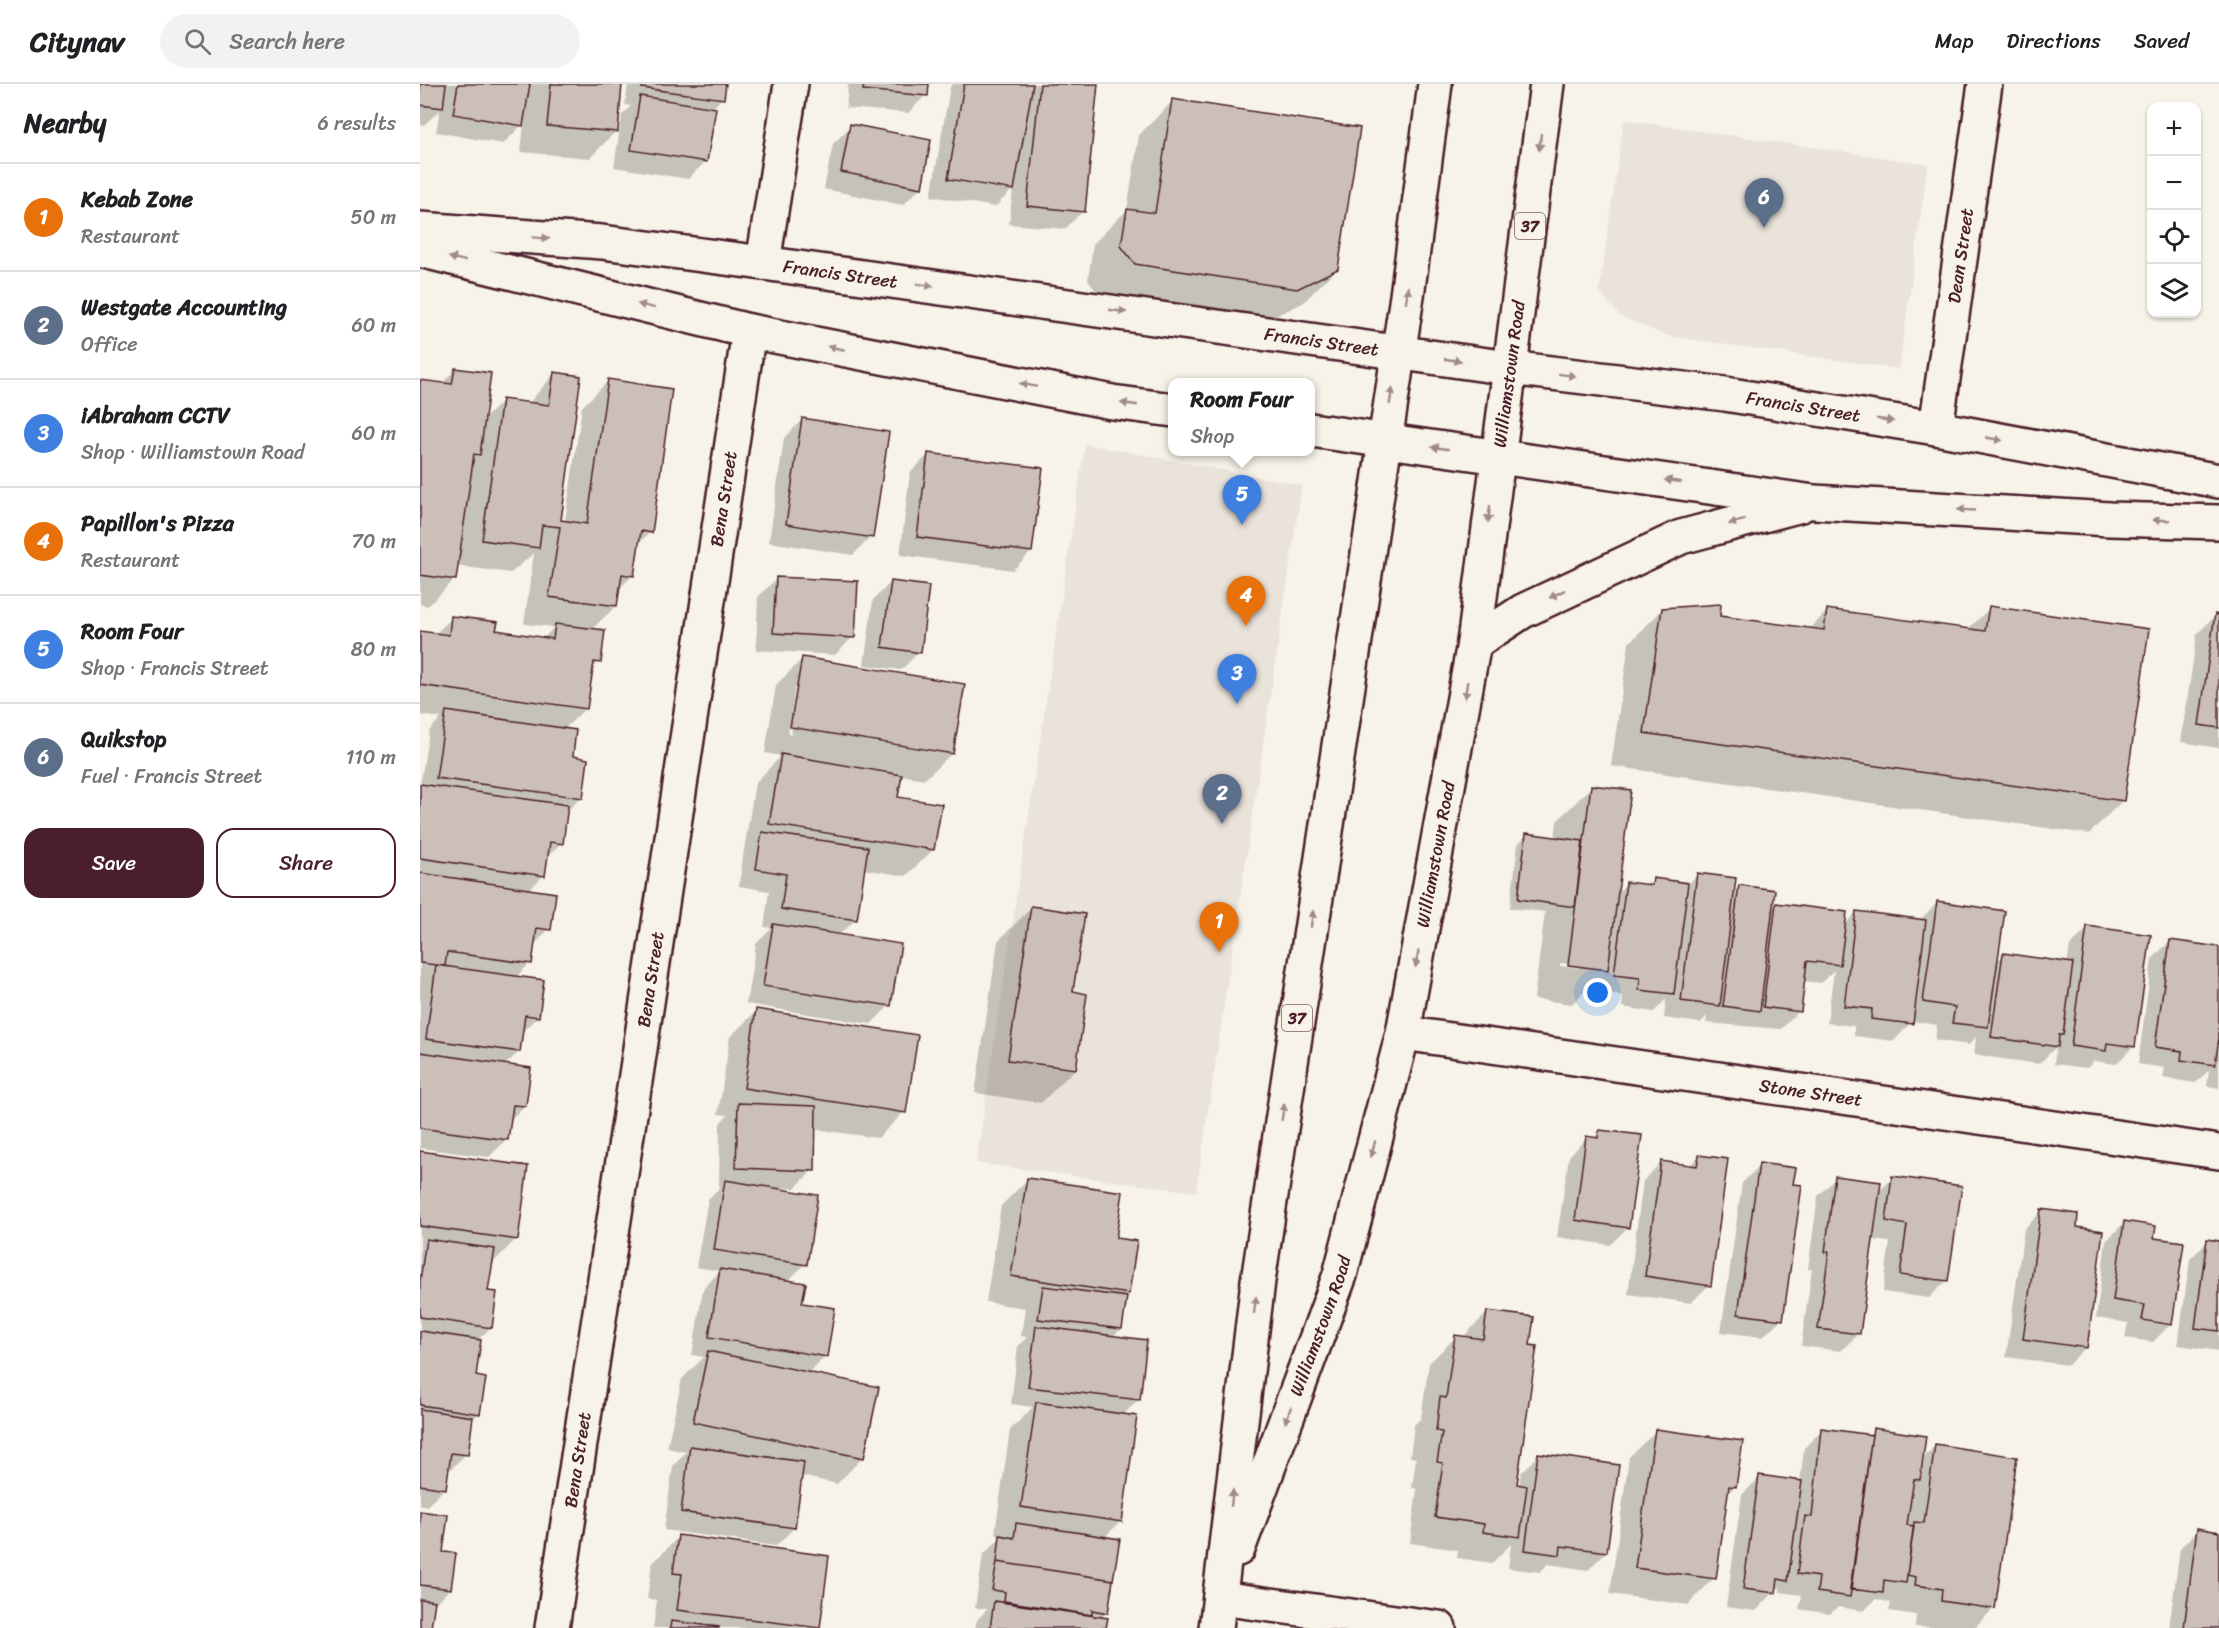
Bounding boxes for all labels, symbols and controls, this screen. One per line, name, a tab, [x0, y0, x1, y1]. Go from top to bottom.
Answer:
search box	[160, 14, 580, 68]
text: Citynav	[30, 17, 124, 66]
text: Search here	[229, 22, 345, 61]
text: Map	[1935, 22, 1973, 60]
text: Directions	[2006, 22, 2101, 60]
text: Saved	[2134, 22, 2189, 60]
icon: search	[181, 25, 214, 58]
text: Nearby	[24, 100, 106, 146]
map controls	[2147, 102, 2201, 318]
button: +	[2147, 102, 2201, 156]
text: 6 results	[317, 106, 396, 141]
one-way arrow	[1535, 133, 1544, 152]
button: −	[2147, 156, 2201, 210]
pin: 6	[1744, 178, 1784, 228]
text: Kebab Zone	[81, 180, 193, 219]
text: 1	[39, 200, 48, 235]
text: 50 m	[351, 200, 396, 235]
street label: Dean Street	[1938, 206, 1983, 305]
button: locate	[2147, 210, 2201, 264]
road number: 37	[1515, 213, 1545, 239]
text: Restaurant	[81, 219, 180, 254]
one-way arrow	[532, 233, 551, 243]
street label: Francis Street	[781, 250, 900, 298]
one-way arrow	[448, 254, 466, 264]
button: layers	[2147, 264, 2201, 318]
one-way arrow	[915, 280, 934, 289]
one-way arrow	[1402, 285, 1411, 304]
text: Westgate Accounting	[81, 288, 287, 327]
street label: Williamstown Road	[1484, 297, 1535, 449]
one-way arrow	[637, 300, 655, 310]
one-way arrow	[1109, 307, 1128, 316]
text: 2	[38, 308, 49, 343]
text: 60 m	[351, 308, 396, 343]
street label: Francis Street	[1262, 318, 1381, 366]
text: Office	[81, 327, 137, 362]
one-way arrow	[827, 343, 846, 352]
one-way arrow	[1444, 356, 1463, 365]
one-way arrow	[1557, 370, 1576, 380]
popup	[1168, 378, 1315, 456]
one-way arrow	[1018, 380, 1037, 389]
text: Room Four	[1190, 380, 1293, 419]
street label: Francis Street	[1744, 382, 1863, 432]
one-way arrow	[1386, 387, 1395, 406]
text: iAbraham CCTV	[81, 396, 230, 435]
one-way arrow	[1119, 400, 1138, 409]
text: 3	[38, 416, 49, 451]
text: 60 m	[351, 416, 396, 451]
one-way arrow	[1875, 416, 1894, 425]
text: Shop	[1190, 419, 1234, 454]
text: Shop · Williamstown Road	[81, 435, 305, 470]
one-way arrow	[1984, 435, 2003, 444]
one-way arrow	[1431, 443, 1450, 452]
street label: Bena Street	[700, 449, 747, 549]
pin: 5	[1222, 476, 1262, 525]
one-way arrow	[1663, 476, 1682, 485]
text: Papillon's Pizza	[81, 504, 234, 543]
one-way arrow	[1485, 504, 1494, 523]
one-way arrow	[1956, 506, 1975, 515]
one-way arrow	[2151, 515, 2170, 525]
one-way arrow	[1728, 518, 1746, 527]
text: 4	[37, 524, 50, 559]
text: 70 m	[351, 524, 396, 559]
text: Restaurant	[81, 543, 180, 578]
pin: 4	[1226, 576, 1266, 626]
one-way arrow	[1548, 590, 1565, 599]
text: Room Four	[81, 612, 183, 651]
text: 5	[37, 632, 50, 667]
text: 80 m	[351, 632, 396, 667]
text: Shop · Francis Street	[81, 651, 269, 686]
pin: 3	[1218, 654, 1256, 704]
one-way arrow	[1461, 681, 1470, 700]
text: Quikstop	[81, 720, 166, 759]
text: 6	[38, 740, 49, 775]
text: 110 m	[346, 740, 396, 775]
text: Fuel · Francis Street	[81, 759, 262, 794]
pin: 2	[1202, 774, 1242, 824]
street label: Williamstown Road	[1407, 777, 1465, 930]
button: Save	[24, 828, 204, 898]
button: Share	[216, 828, 396, 898]
pin: 1	[1200, 902, 1238, 952]
one-way arrow	[1308, 909, 1317, 928]
street label: Bena Street	[627, 929, 674, 1030]
one-way arrow	[1412, 950, 1421, 969]
your location	[1583, 978, 1612, 1007]
road number: 37	[1282, 1005, 1312, 1031]
street label: Stone Street	[1757, 1069, 1864, 1116]
one-way arrow	[1279, 1102, 1288, 1121]
one-way arrow	[1368, 1140, 1377, 1158]
street label: Williamstown Road	[1280, 1251, 1361, 1401]
one-way arrow	[1250, 1295, 1260, 1314]
one-way arrow	[1283, 1406, 1293, 1424]
street label: Bena Street	[554, 1410, 601, 1510]
one-way arrow	[1227, 1489, 1237, 1508]

